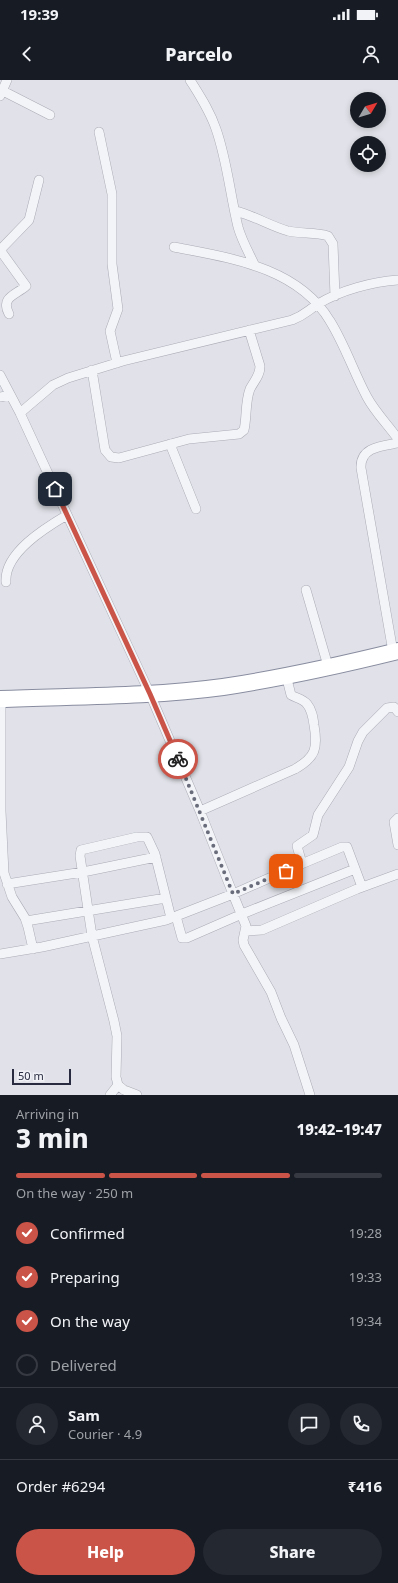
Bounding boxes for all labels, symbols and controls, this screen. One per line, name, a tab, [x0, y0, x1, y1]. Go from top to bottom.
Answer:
text: 19:39	[20, 4, 59, 24]
text: Parcelo	[165, 42, 233, 66]
icon: back	[16, 43, 38, 65]
icon: person	[360, 43, 382, 65]
north arrow	[350, 92, 386, 128]
map controls	[350, 92, 386, 172]
button: locate	[350, 136, 386, 172]
pin	[38, 472, 72, 506]
icon: home	[44, 478, 66, 500]
courier	[158, 739, 198, 779]
icon: bike	[167, 748, 189, 770]
pin	[269, 854, 303, 888]
icon: bag	[275, 860, 297, 882]
scale bar	[12, 1067, 71, 1086]
text: 50 m	[18, 1068, 44, 1083]
text: Arriving in	[16, 1105, 79, 1123]
text: 19:42–19:47	[297, 1119, 382, 1139]
text: 3 min	[16, 1120, 89, 1156]
text: On the way · 250 m	[16, 1184, 133, 1202]
icon: check	[16, 1222, 38, 1244]
text: Confirmed	[50, 1223, 125, 1243]
text: 19:28	[349, 1224, 382, 1242]
icon: check	[16, 1266, 38, 1288]
text: Preparing	[50, 1267, 120, 1287]
text: 19:33	[349, 1268, 382, 1286]
icon: check	[16, 1310, 38, 1332]
text: On the way	[50, 1311, 130, 1331]
text: 19:34	[349, 1312, 382, 1330]
text: Delivered	[50, 1355, 117, 1375]
button: person	[16, 1403, 58, 1445]
button: chat	[288, 1403, 330, 1445]
button: phone	[340, 1403, 382, 1445]
text: Sam	[68, 1405, 100, 1425]
text: Courier · 4.9	[68, 1425, 142, 1443]
text: Order #6294	[16, 1476, 105, 1496]
text: ₹416	[348, 1476, 382, 1496]
button: Help	[16, 1529, 195, 1575]
button: Share	[203, 1529, 382, 1575]

